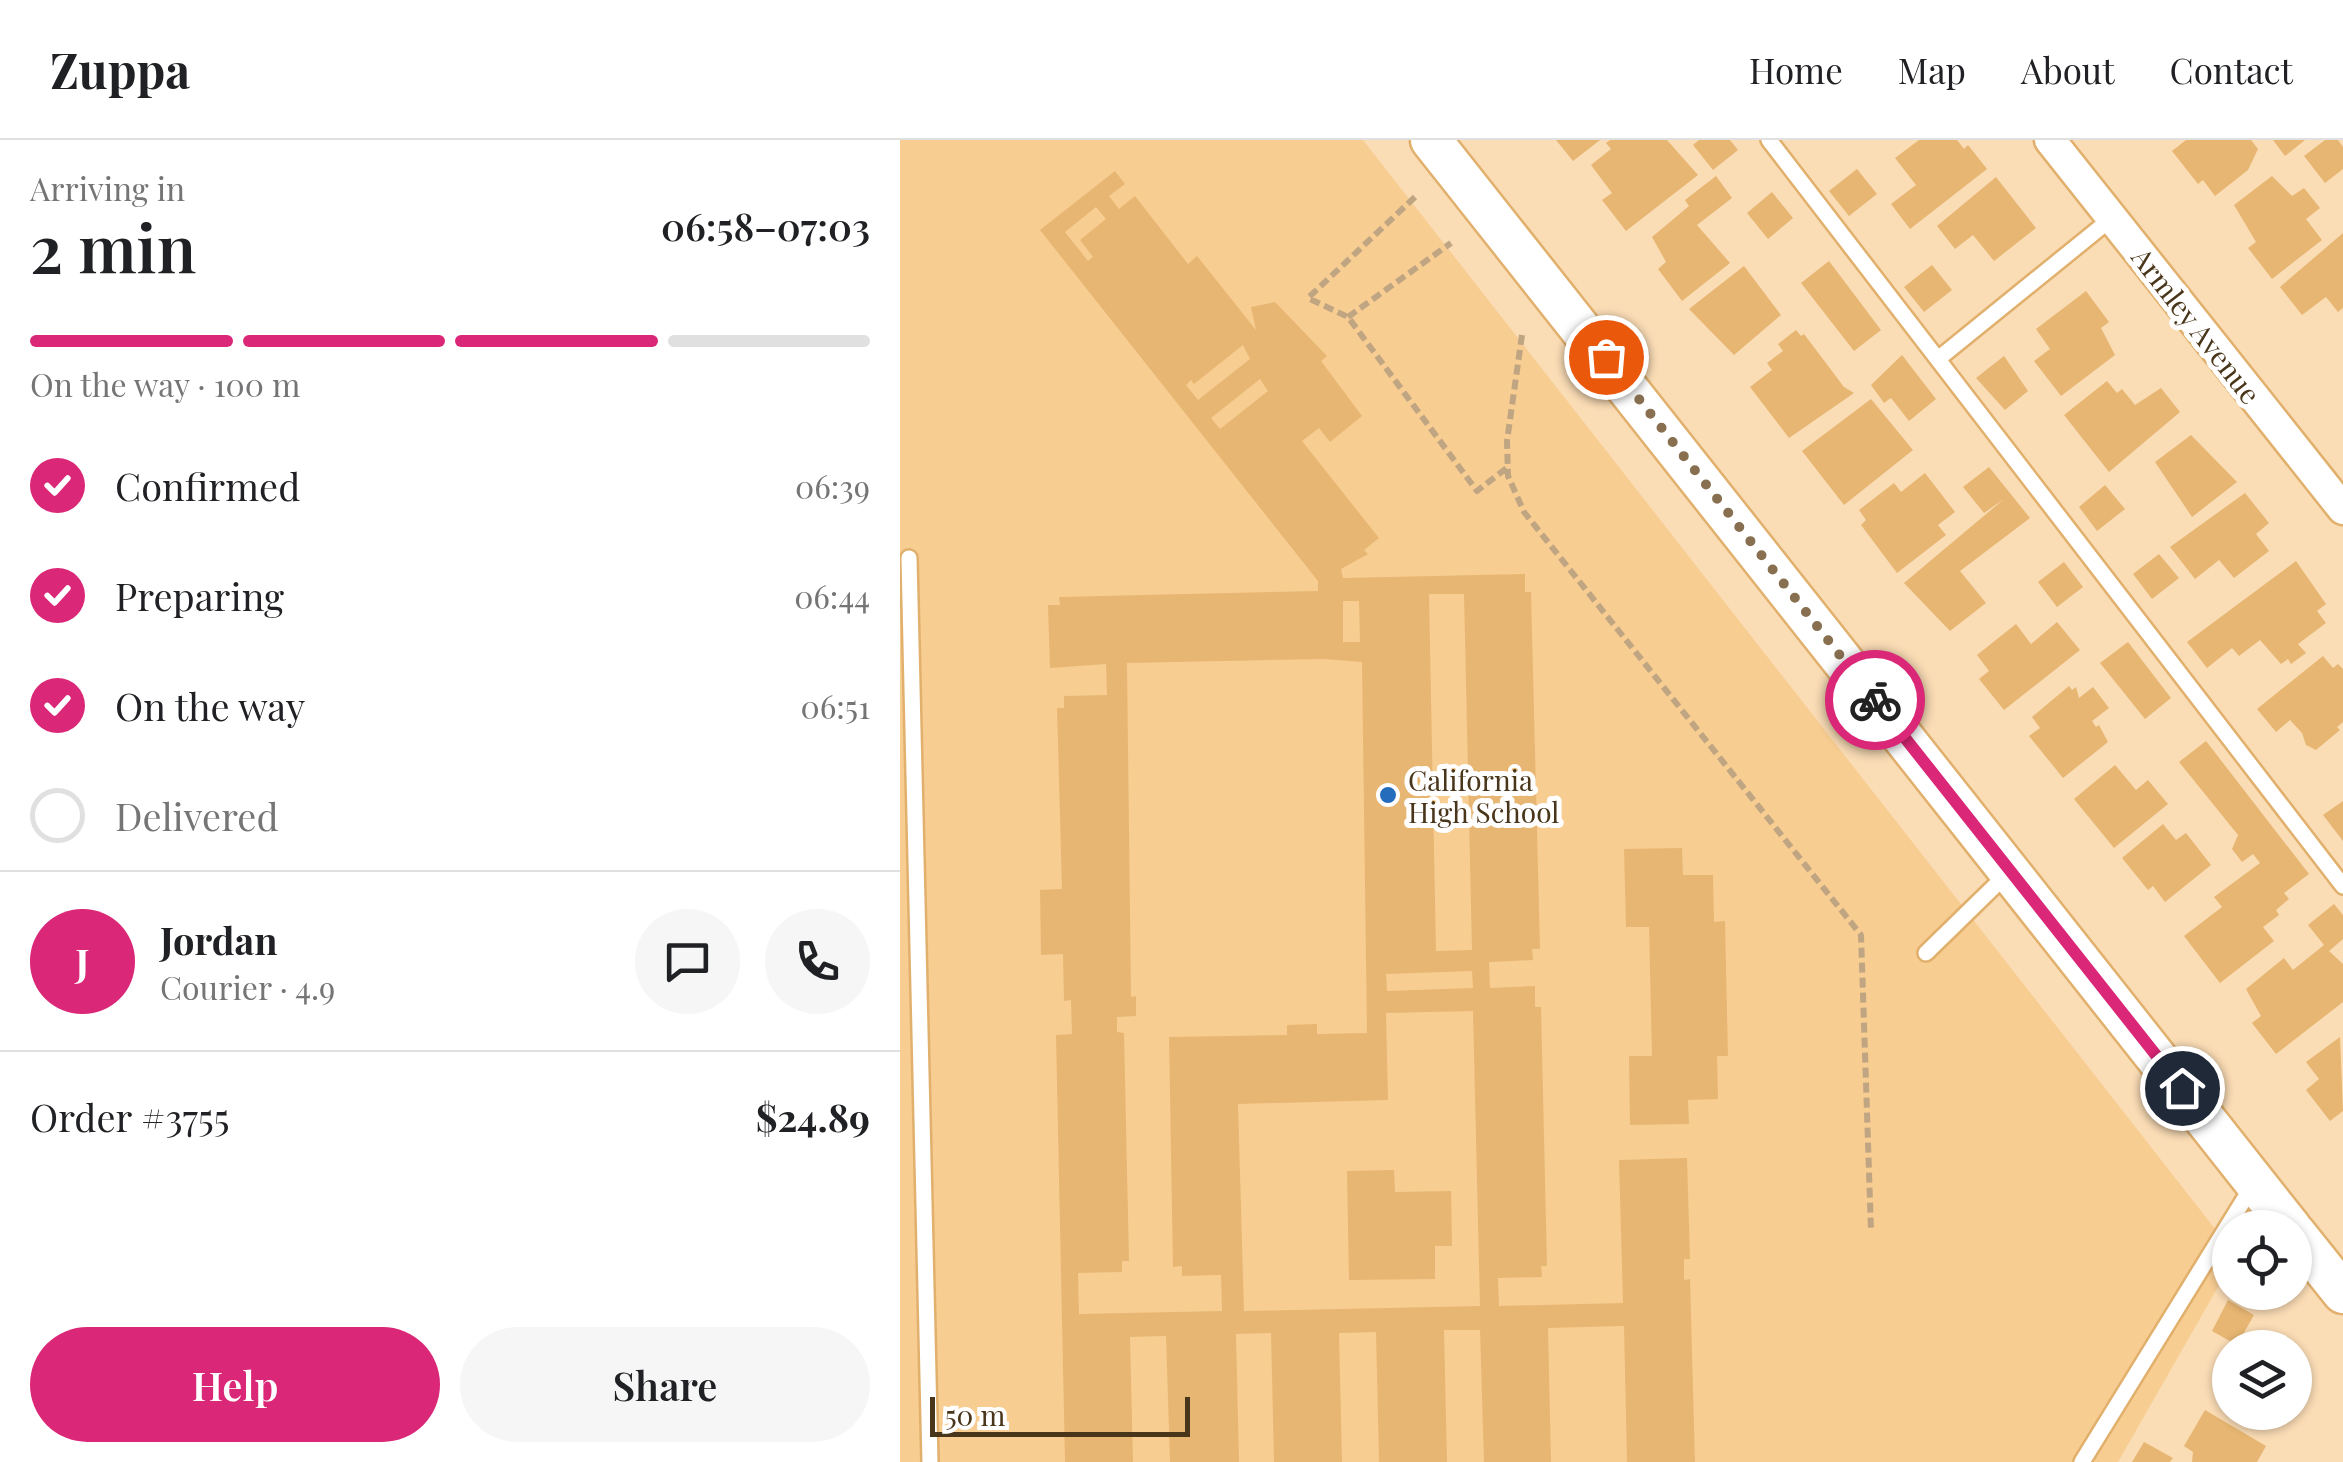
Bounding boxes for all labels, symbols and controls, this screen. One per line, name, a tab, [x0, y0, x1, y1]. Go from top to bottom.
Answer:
text: Zuppa	[50, 37, 190, 101]
text: Home	[1749, 46, 1843, 93]
text: Map	[1898, 46, 1966, 93]
text: About	[2021, 46, 2115, 93]
text: Contact	[2170, 46, 2293, 93]
text: Arriving in	[30, 166, 185, 209]
text: 06:58–07:03	[661, 200, 870, 251]
text: 2 min	[30, 203, 196, 289]
street label: Armley Avenue	[2124, 239, 2270, 411]
pin	[1564, 315, 1649, 400]
icon: bag	[1579, 330, 1634, 385]
text: On the way · 100 m	[30, 362, 300, 405]
icon: check	[30, 458, 85, 513]
text: Confirmed	[115, 460, 300, 511]
text: 06:39	[795, 464, 870, 507]
icon: check	[30, 568, 85, 623]
text: Preparing	[115, 570, 284, 621]
text: 06:44	[794, 574, 870, 617]
courier	[1825, 650, 1925, 750]
icon: bike	[1848, 673, 1903, 728]
icon: check	[30, 678, 85, 733]
text: On the way	[115, 680, 305, 731]
text: 06:51	[801, 684, 870, 727]
place label: California High School	[1408, 761, 1559, 830]
marker: California High School	[1377, 784, 1399, 806]
text: Delivered	[115, 790, 279, 841]
button: chat	[635, 909, 740, 1014]
button: phone	[765, 909, 870, 1014]
text: Jordan	[160, 914, 278, 965]
text: J	[76, 936, 89, 987]
text: Courier · 4.9	[160, 965, 335, 1008]
pin	[2140, 1046, 2225, 1131]
icon: home	[2155, 1061, 2210, 1116]
text: Order #3755	[30, 1091, 230, 1142]
text: $24.89	[756, 1091, 870, 1142]
map controls	[2212, 1210, 2312, 1430]
button: locate	[2212, 1210, 2312, 1310]
button: Help	[30, 1327, 440, 1442]
button: Share	[460, 1327, 870, 1442]
button: layers	[2212, 1330, 2312, 1430]
scale bar	[930, 1392, 1190, 1436]
text: 50 m	[945, 1396, 1005, 1433]

